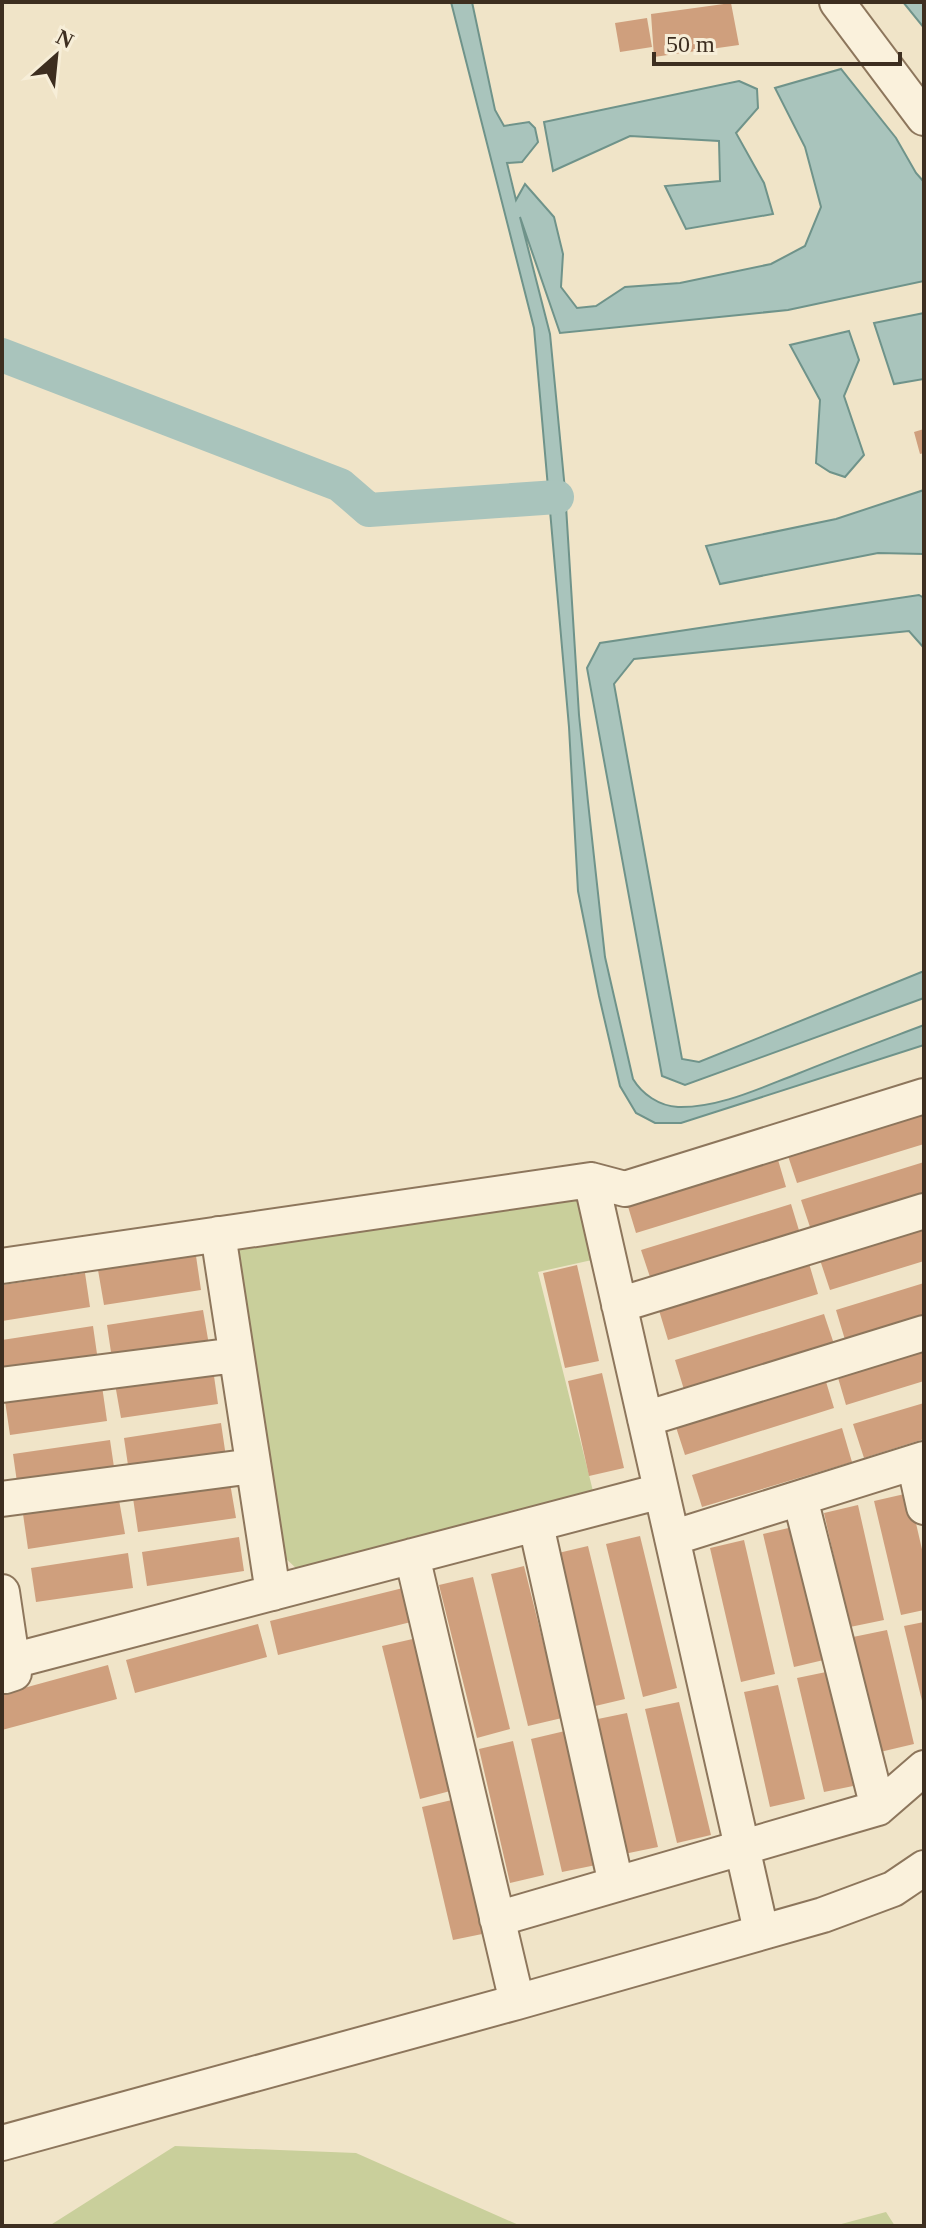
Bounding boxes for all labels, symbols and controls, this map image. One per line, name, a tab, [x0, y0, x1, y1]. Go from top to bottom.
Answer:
north arrow	[16, 16, 96, 96]
scale bar	[654, 16, 900, 66]
text: N	[52, 24, 78, 53]
text: 50 m	[666, 31, 715, 57]

